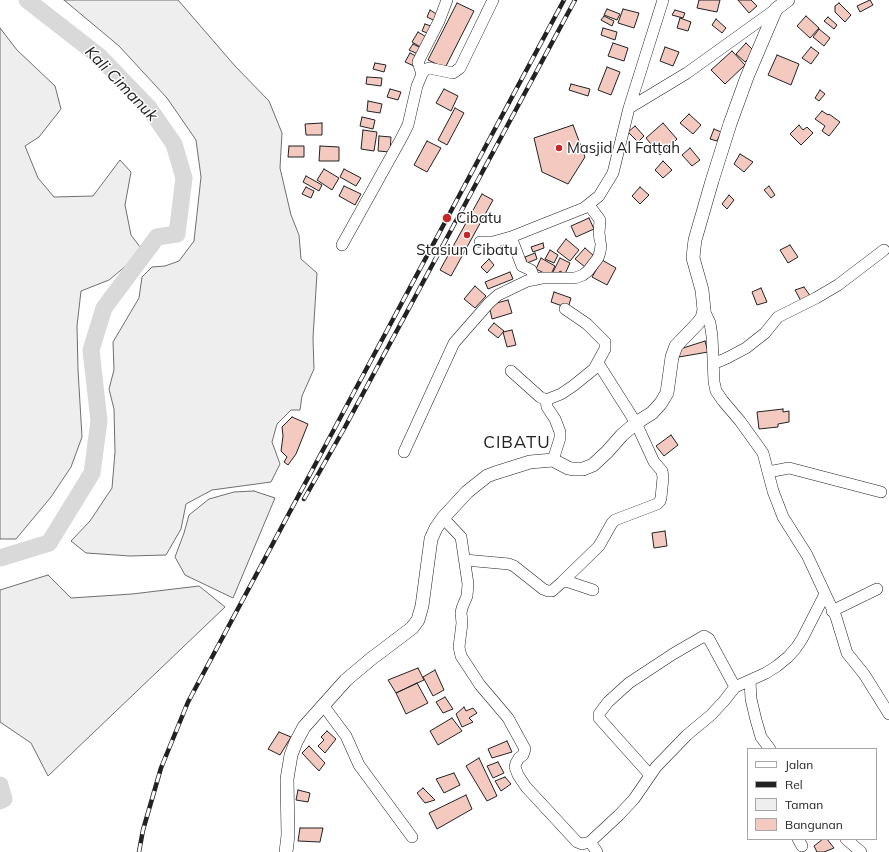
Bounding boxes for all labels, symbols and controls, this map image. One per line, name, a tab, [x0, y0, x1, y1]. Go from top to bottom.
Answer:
water label: Kali Cimanuk	[80, 43, 162, 125]
place label: Masjid Al Fattah	[567, 139, 680, 157]
marker: Masjid Al Fattah	[554, 143, 564, 153]
place label: Cibatu	[456, 209, 502, 227]
marker: Cibatu	[441, 212, 453, 224]
marker: Stasiun Cibatu	[462, 230, 472, 240]
place label: Stasiun Cibatu	[416, 241, 518, 259]
district label: CIBATU	[483, 433, 551, 453]
legend	[747, 748, 877, 840]
text: Jalan	[785, 757, 813, 772]
text: Rel	[785, 777, 803, 792]
text: Taman	[785, 797, 823, 812]
text: Bangunan	[785, 817, 843, 832]

